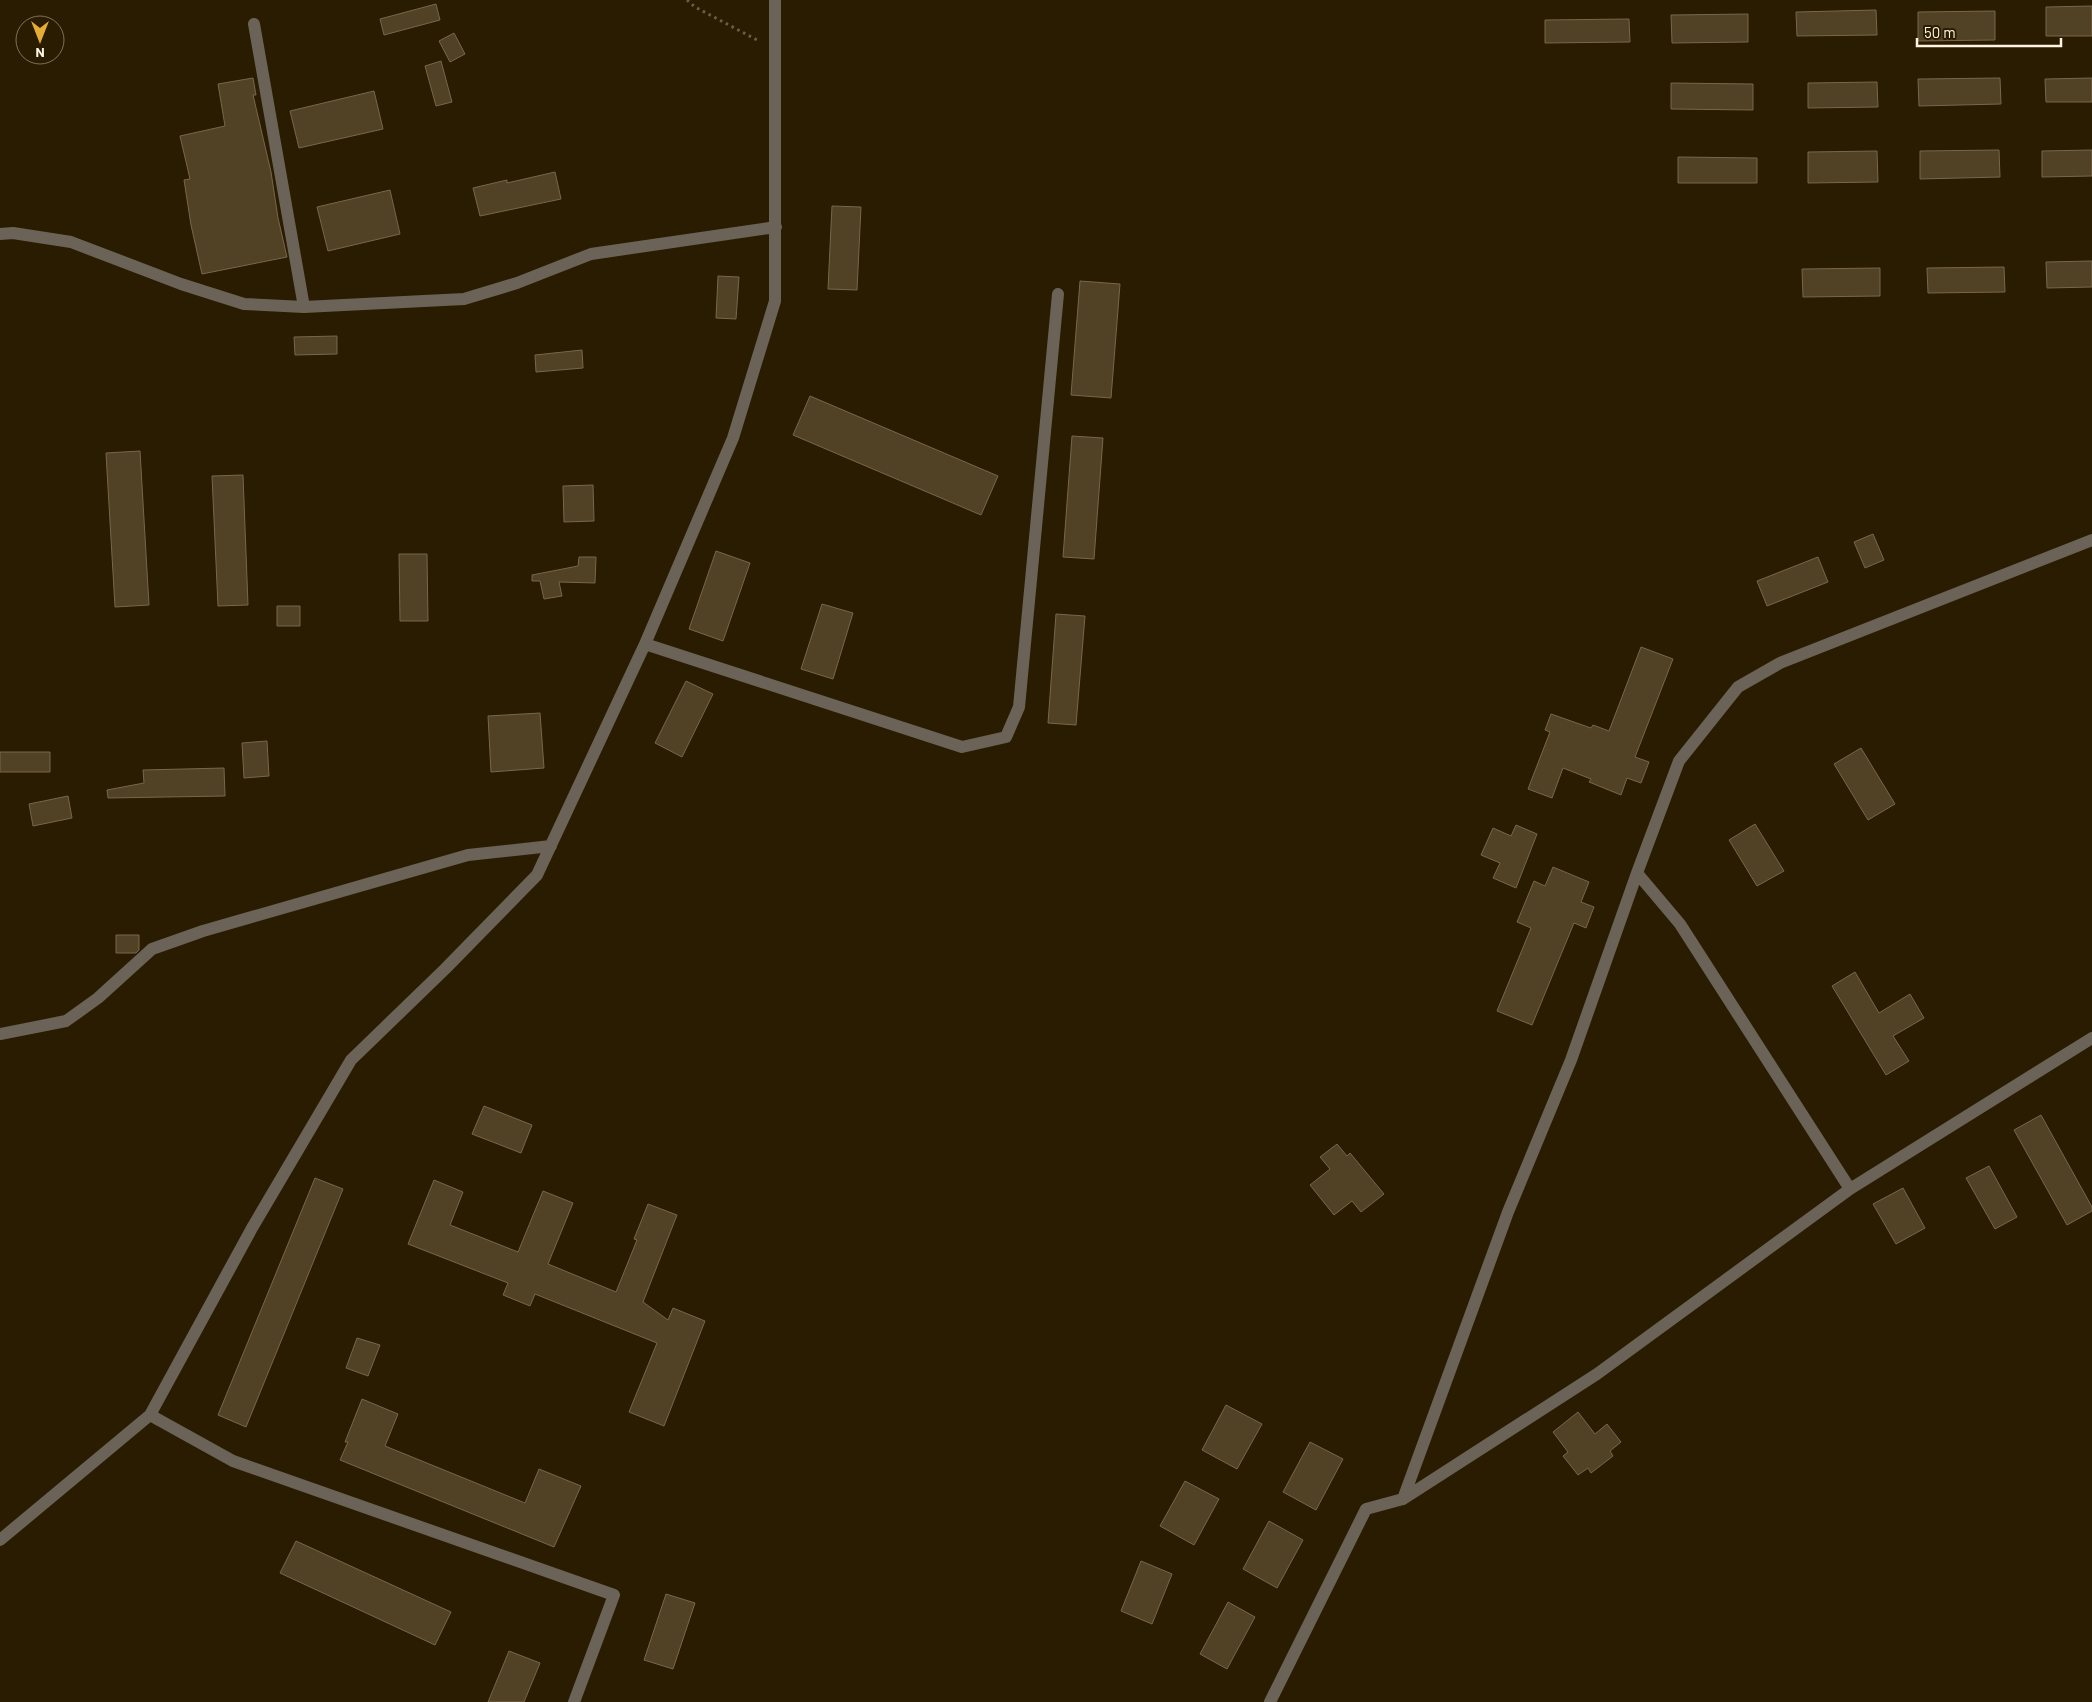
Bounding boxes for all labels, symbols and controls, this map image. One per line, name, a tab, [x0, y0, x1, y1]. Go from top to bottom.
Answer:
north arrow	[15, 15, 65, 65]
scale bar	[1917, 15, 2061, 47]
text: 50 m	[1924, 23, 1956, 41]
text: N	[35, 45, 45, 62]

